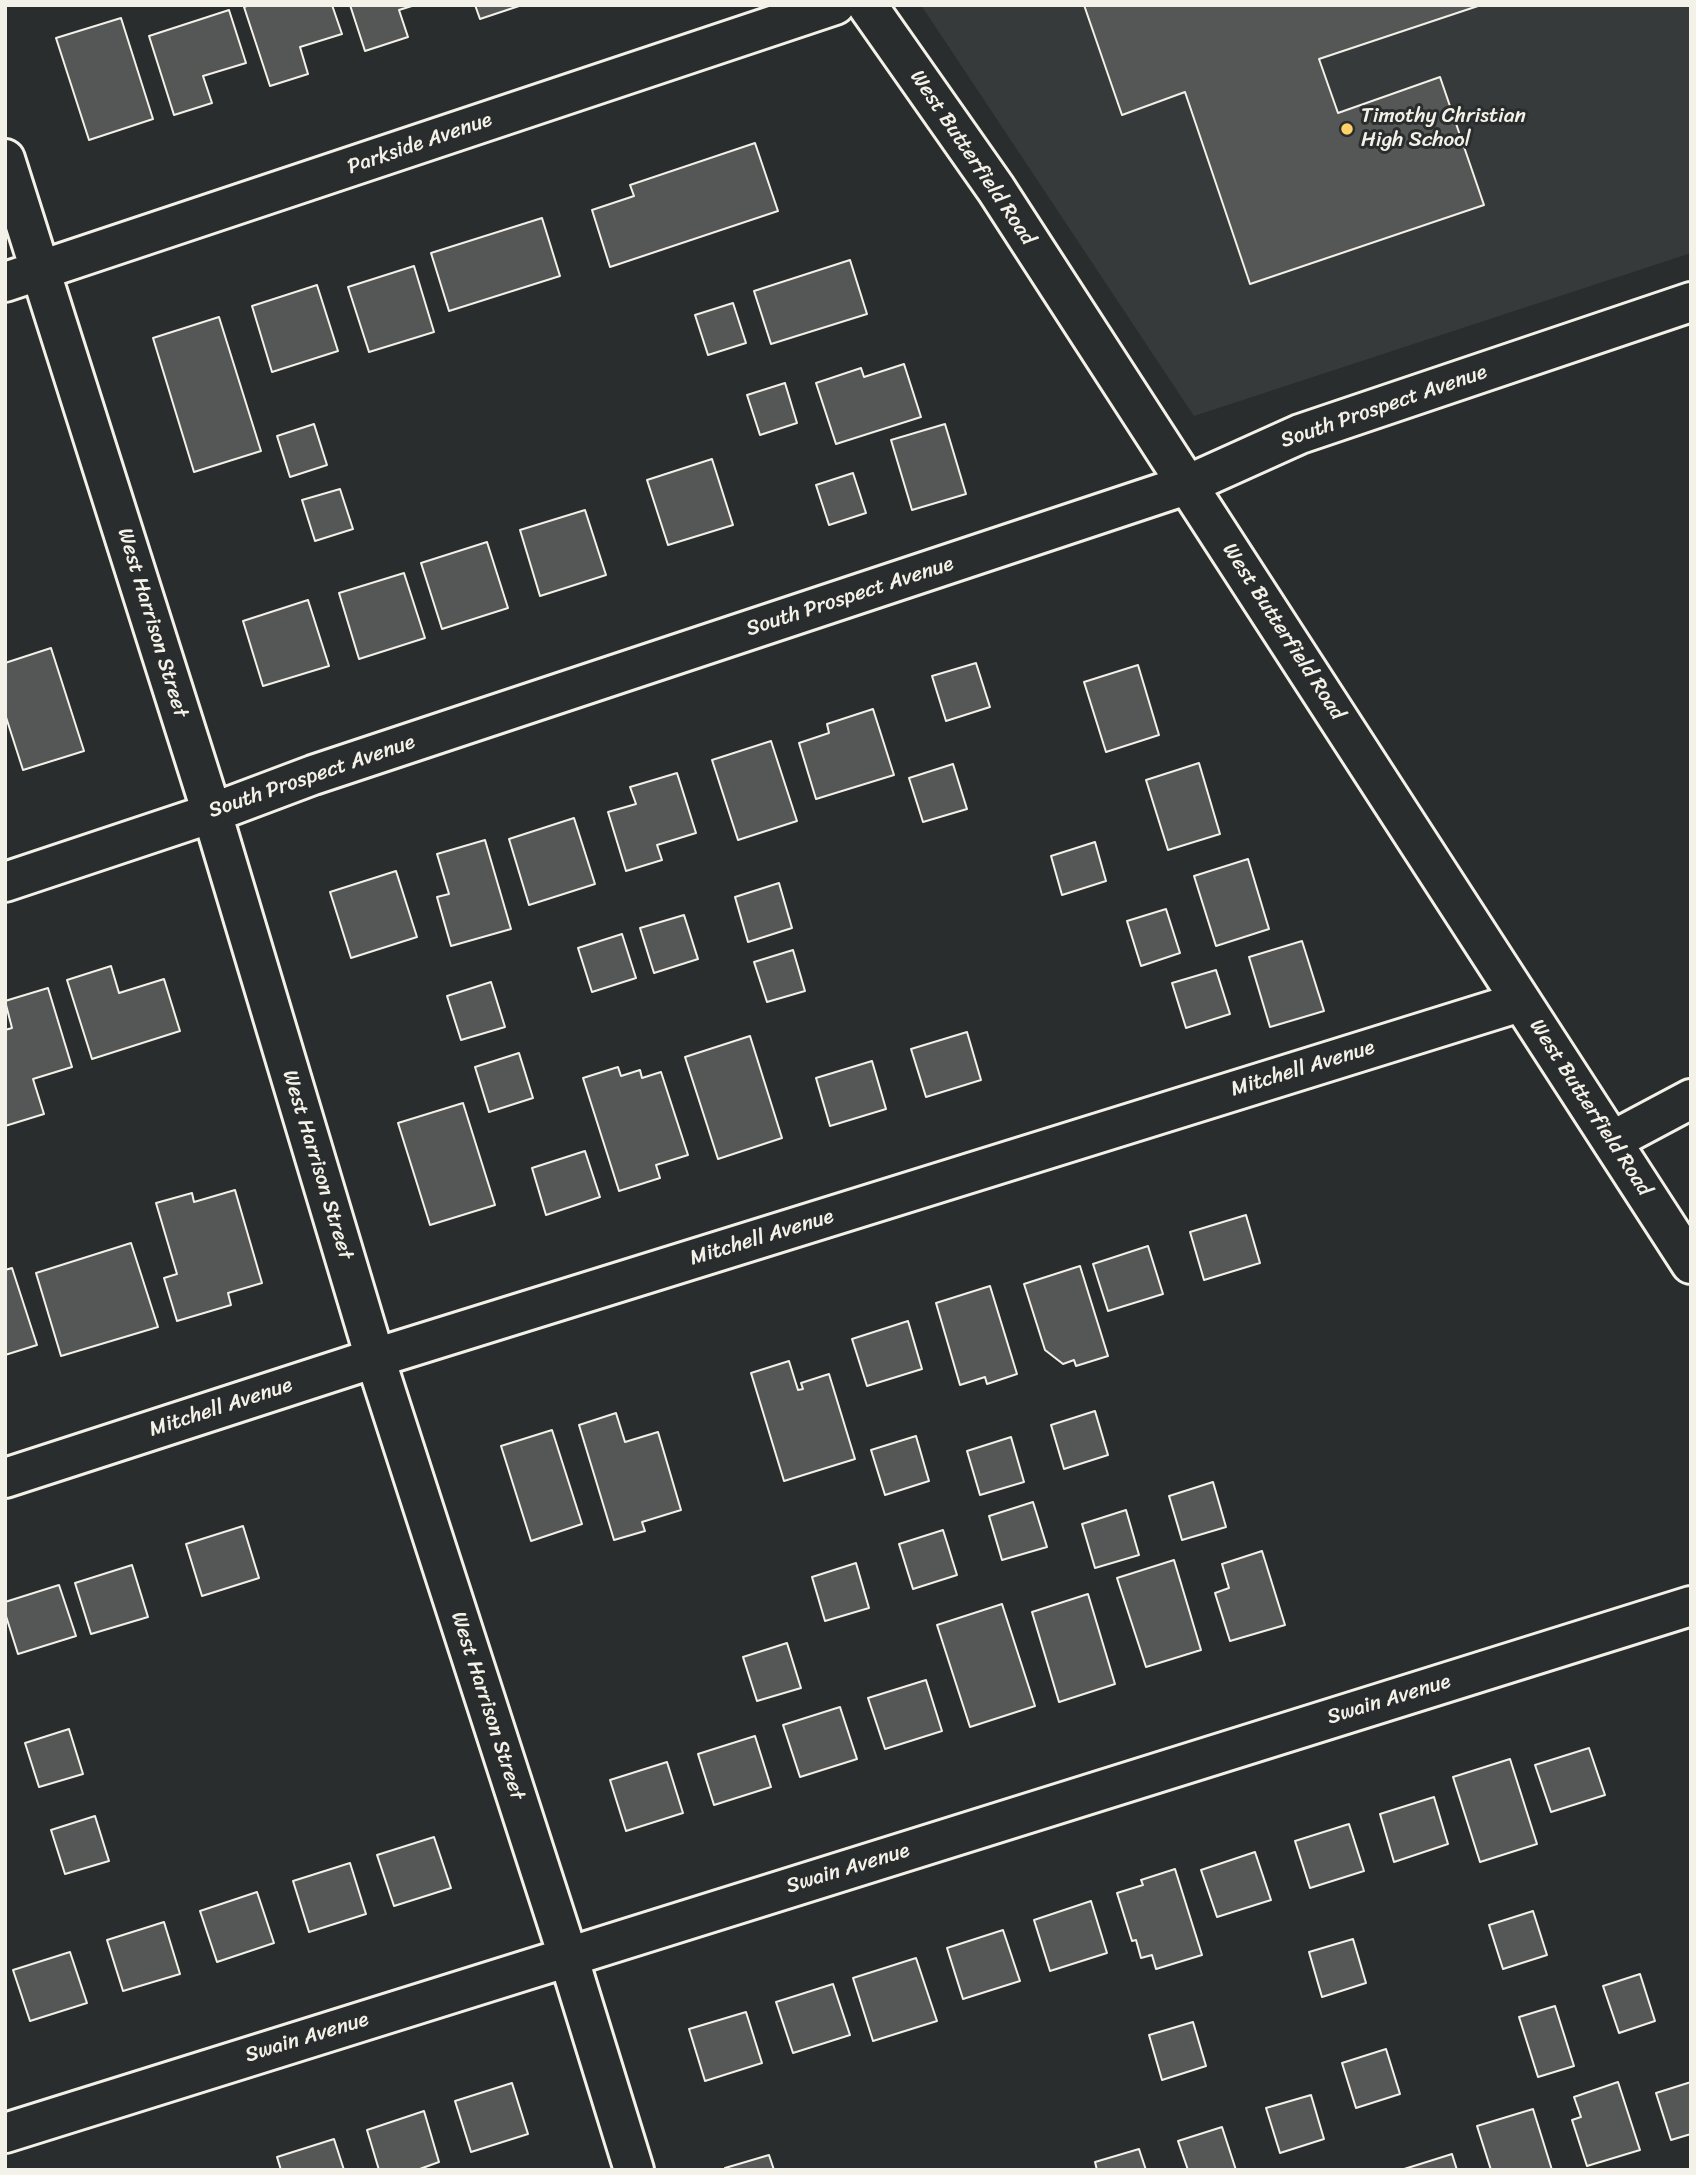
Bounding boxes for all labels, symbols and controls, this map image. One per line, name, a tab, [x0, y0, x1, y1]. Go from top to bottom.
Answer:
street label: West Butterfield Road	[904, 66, 1040, 250]
place label: Timothy Christian High School	[1361, 104, 1526, 154]
street label: Parkside Avenue	[344, 107, 496, 181]
marker: Timothy Christian High School	[1339, 121, 1355, 137]
street label: South Prospect Avenue	[1278, 360, 1490, 454]
street label: West Harrison Street	[111, 525, 193, 721]
street label: West Butterfield Road	[1216, 539, 1350, 725]
street label: South Prospect Avenue	[743, 552, 957, 642]
street label: South Prospect Avenue	[206, 730, 418, 824]
street label: West Butterfield Road	[1523, 1015, 1657, 1201]
street label: Mitchell Avenue	[1228, 1035, 1378, 1103]
street label: West Harrison Street	[276, 1067, 358, 1263]
street label: Mitchell Avenue	[687, 1204, 837, 1272]
street label: Mitchell Avenue	[146, 1373, 296, 1443]
street label: West Harrison Street	[445, 1609, 529, 1803]
street label: Swain Avenue	[1324, 1669, 1454, 1731]
street label: Swain Avenue	[783, 1838, 913, 1900]
street label: Swain Avenue	[242, 2007, 372, 2069]

